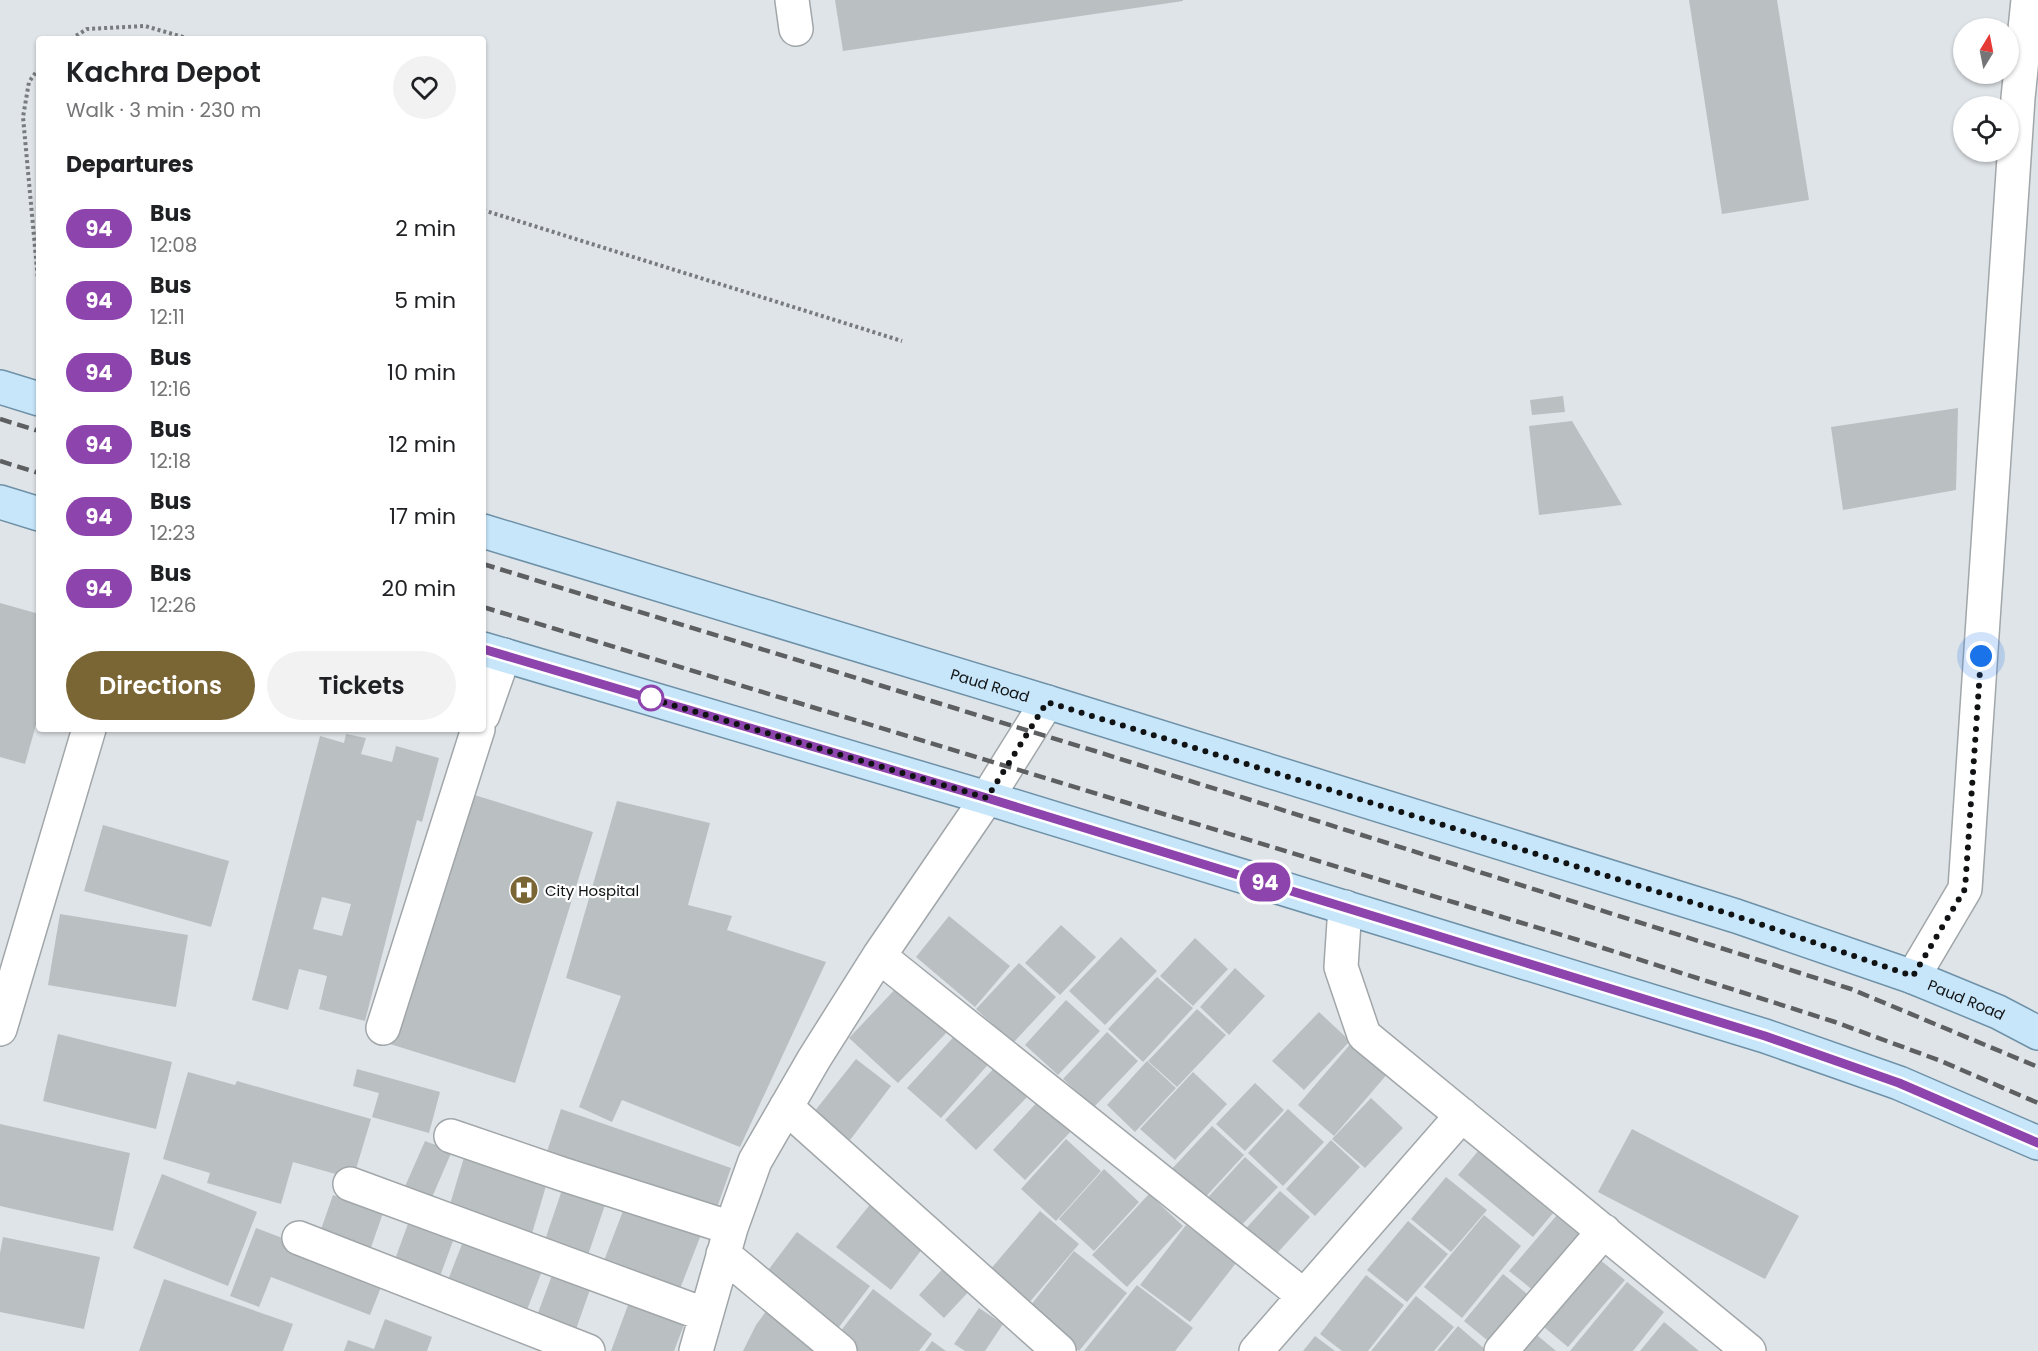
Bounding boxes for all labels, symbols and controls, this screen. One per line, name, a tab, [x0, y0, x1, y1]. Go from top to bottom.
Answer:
north arrow	[1953, 18, 2019, 84]
map controls	[1953, 18, 2019, 162]
text: Kachra Depot	[66, 53, 261, 92]
button: heart	[393, 56, 456, 119]
text: Walk · 3 min · 230 m	[66, 96, 261, 124]
button: locate	[1953, 96, 2019, 162]
text: Departures	[66, 149, 194, 180]
text: Bus	[150, 198, 192, 229]
text: 2 min	[395, 213, 456, 244]
text: 94	[85, 214, 113, 243]
text: 12:08	[150, 231, 197, 259]
text: Bus	[150, 270, 192, 301]
text: 5 min	[394, 285, 456, 316]
text: 94	[85, 286, 113, 315]
text: 12:11	[150, 303, 185, 331]
text: Bus	[150, 342, 192, 373]
text: 10 min	[387, 357, 456, 388]
text: 94	[85, 358, 113, 387]
text: 12:16	[150, 375, 191, 403]
text: Bus	[150, 414, 192, 445]
text: 12 min	[388, 429, 456, 460]
text: 94	[85, 430, 113, 459]
text: 12:18	[150, 447, 191, 475]
text: Bus	[150, 486, 192, 517]
text: 17 min	[389, 501, 456, 532]
text: 94	[85, 502, 113, 531]
text: 12:23	[150, 519, 195, 547]
text: Bus	[150, 558, 192, 589]
text: 20 min	[382, 573, 456, 604]
text: 94	[85, 574, 113, 603]
text: 12:26	[150, 591, 196, 619]
your location	[1966, 641, 1996, 671]
button: Directions	[66, 651, 255, 720]
button: Tickets	[267, 651, 456, 720]
street label: Paud Road	[948, 663, 1032, 707]
unlabelled marker	[638, 685, 664, 711]
line badge: 94	[1238, 862, 1292, 902]
text: 94	[1251, 868, 1279, 897]
hospital icon: City Hospital	[508, 874, 540, 906]
place label: City Hospital	[545, 880, 639, 901]
street label: Paud Road	[1925, 974, 2009, 1024]

